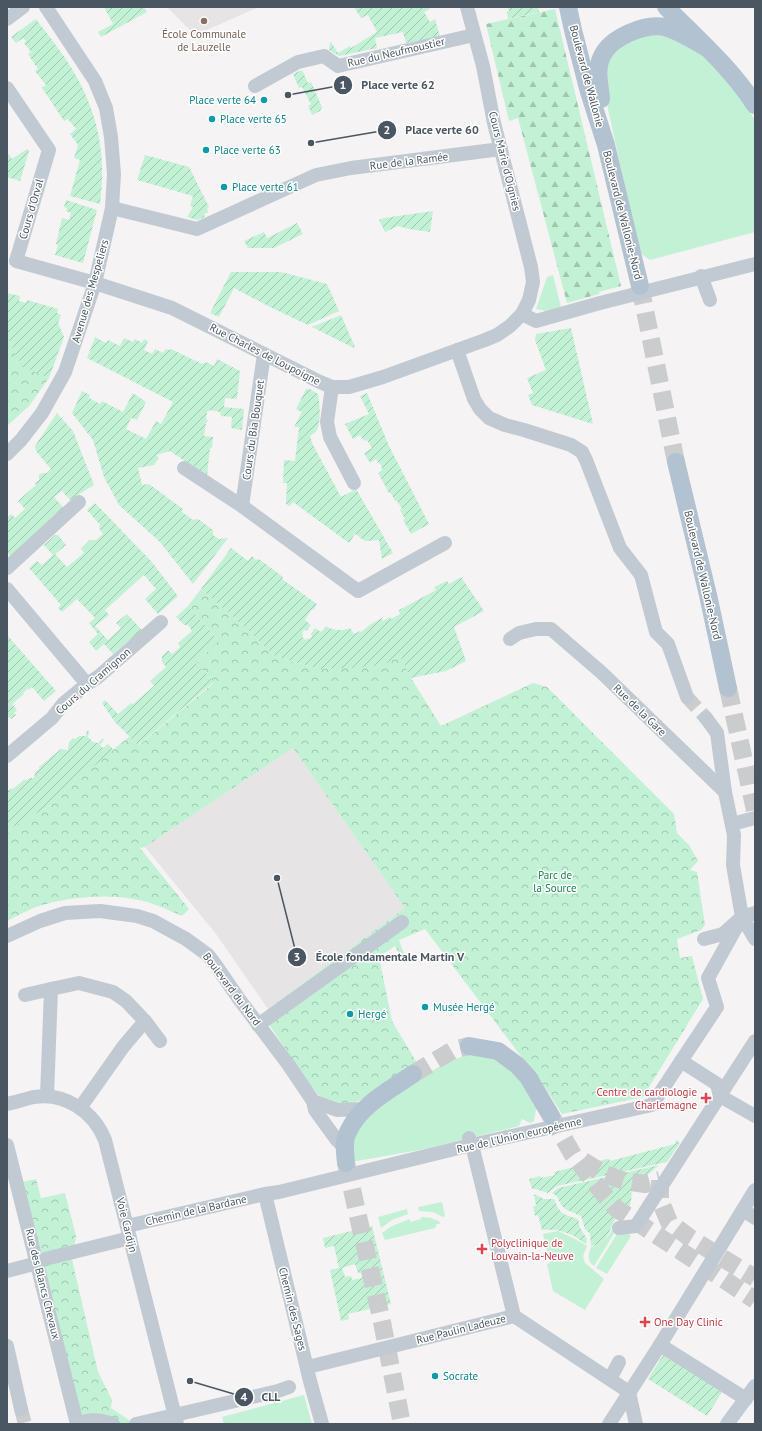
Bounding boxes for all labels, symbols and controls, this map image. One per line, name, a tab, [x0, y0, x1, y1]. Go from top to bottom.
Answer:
marker: École Communale de Lauzelle	[199, 16, 209, 26]
street label: Boulevard de Wallonie	[567, 23, 608, 129]
place label: École Communale de Lauzelle	[162, 27, 246, 54]
street label: Rue du Neufmoustier	[346, 34, 446, 70]
callout: Place verte 62	[333, 73, 443, 97]
text: 1	[340, 77, 346, 92]
text: Place verte 62	[361, 77, 435, 92]
place label: Place verte 64	[189, 93, 256, 107]
marker: Place verte 64	[259, 95, 269, 105]
street label: Cours Marie d'Oignies	[486, 110, 524, 212]
place label: Place verte 65	[220, 112, 287, 126]
marker: Place verte 65	[207, 114, 217, 124]
callout: Place verte 60	[377, 118, 487, 142]
text: 2	[384, 122, 390, 137]
text: Place verte 60	[405, 122, 479, 137]
place label: Place verte 63	[214, 143, 281, 157]
marker: Place verte 63	[201, 145, 211, 155]
street label: Rue de la Ramée	[369, 149, 449, 173]
street label: Boulevard de Wallonie-Nord	[600, 149, 646, 281]
street label: Cours d'Orval	[16, 176, 47, 241]
place label: Place verte 61	[232, 180, 299, 194]
marker: Place verte 61	[219, 182, 229, 192]
street label: Avenue des Mespeliers	[69, 237, 112, 344]
street label: Rue Charles de Loupoigne	[207, 320, 323, 388]
street label: Cours du Bia Bouquet	[239, 379, 267, 481]
street label: Boulevard de Wallonie-Nord	[681, 509, 725, 641]
street label: Cours du Cramignon	[53, 645, 133, 717]
street label: Rue de la Gare	[611, 681, 670, 739]
park label: Parc de la Source	[533, 868, 577, 895]
callout: École fondamentale Martin V	[287, 945, 472, 969]
text: 3	[294, 949, 300, 964]
text: École fondamentale Martin V	[316, 949, 465, 964]
street label: Boulevard du Nord	[200, 950, 264, 1028]
place label: Musée Hergé	[433, 1000, 495, 1014]
marker: Musée Hergé	[420, 1002, 430, 1012]
place label: Hergé	[358, 1007, 387, 1021]
marker: Hergé	[345, 1009, 355, 1019]
place label: Centre de cardiologie Charlemagne	[597, 1085, 697, 1112]
marker: Centre de cardiologie Charlemagne	[700, 1092, 712, 1104]
street label: Rue de l'Union européenne	[455, 1114, 583, 1156]
street label: Chemin de la Bardane	[144, 1191, 248, 1228]
street label: Voie Cardijn	[113, 1195, 141, 1254]
street label: Rue des Blancs Chevaux	[22, 1227, 64, 1341]
place label: Polyclinique de Louvain-la-Neuve	[491, 1236, 574, 1263]
marker: Polyclinique de Louvain-la-Neuve	[476, 1243, 488, 1255]
street label: Chemin des Sages	[276, 1266, 310, 1352]
street label: Rue Paulin Ladeuze	[415, 1311, 508, 1347]
place label: One Day Clinic	[654, 1315, 723, 1329]
marker: One Day Clinic	[639, 1316, 651, 1328]
place label: Socrate	[443, 1369, 479, 1383]
marker: Socrate	[430, 1371, 440, 1381]
callout: CLL	[234, 1385, 289, 1409]
text: 4	[241, 1389, 248, 1404]
text: CLL	[261, 1389, 281, 1404]

